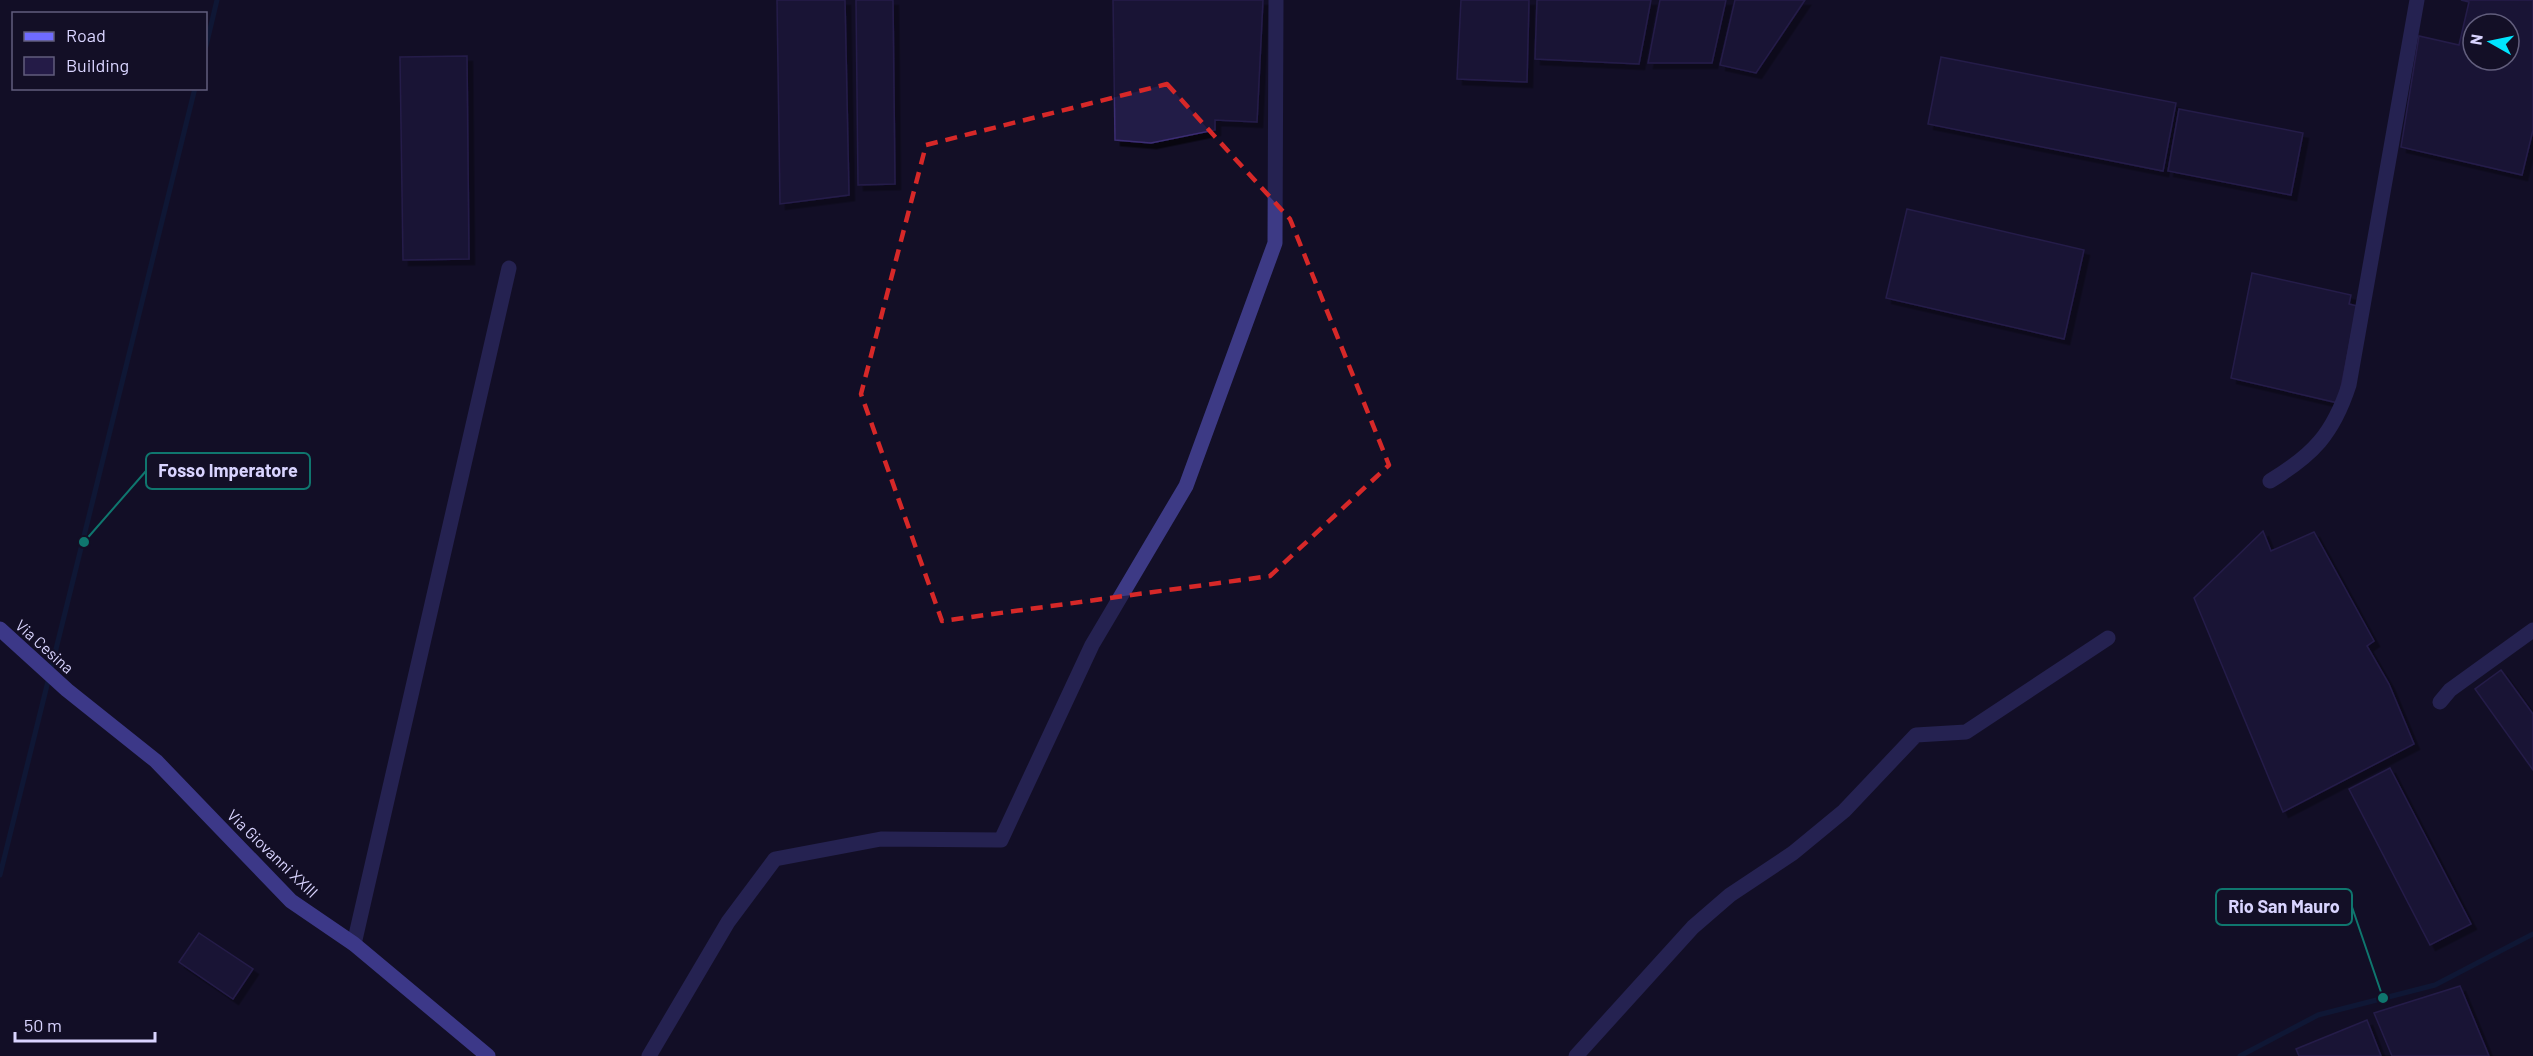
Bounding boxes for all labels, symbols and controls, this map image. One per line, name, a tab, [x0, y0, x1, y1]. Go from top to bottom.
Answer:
legend	[12, 12, 207, 90]
north arrow	[2461, 12, 2521, 72]
text: Road	[66, 24, 106, 46]
text: N	[2465, 33, 2486, 46]
text: Building	[66, 54, 129, 76]
callout: Fosso Imperatore	[146, 453, 310, 489]
text: Fosso Imperatore	[158, 459, 298, 481]
street label: Via Cesina	[12, 615, 78, 677]
street label: Via Giovanni XXIII	[224, 805, 322, 901]
callout: Rio San Mauro	[2216, 889, 2352, 925]
text: Rio San Mauro	[2228, 895, 2340, 917]
scale bar	[15, 1005, 154, 1043]
text: 50 m	[24, 1014, 62, 1036]

